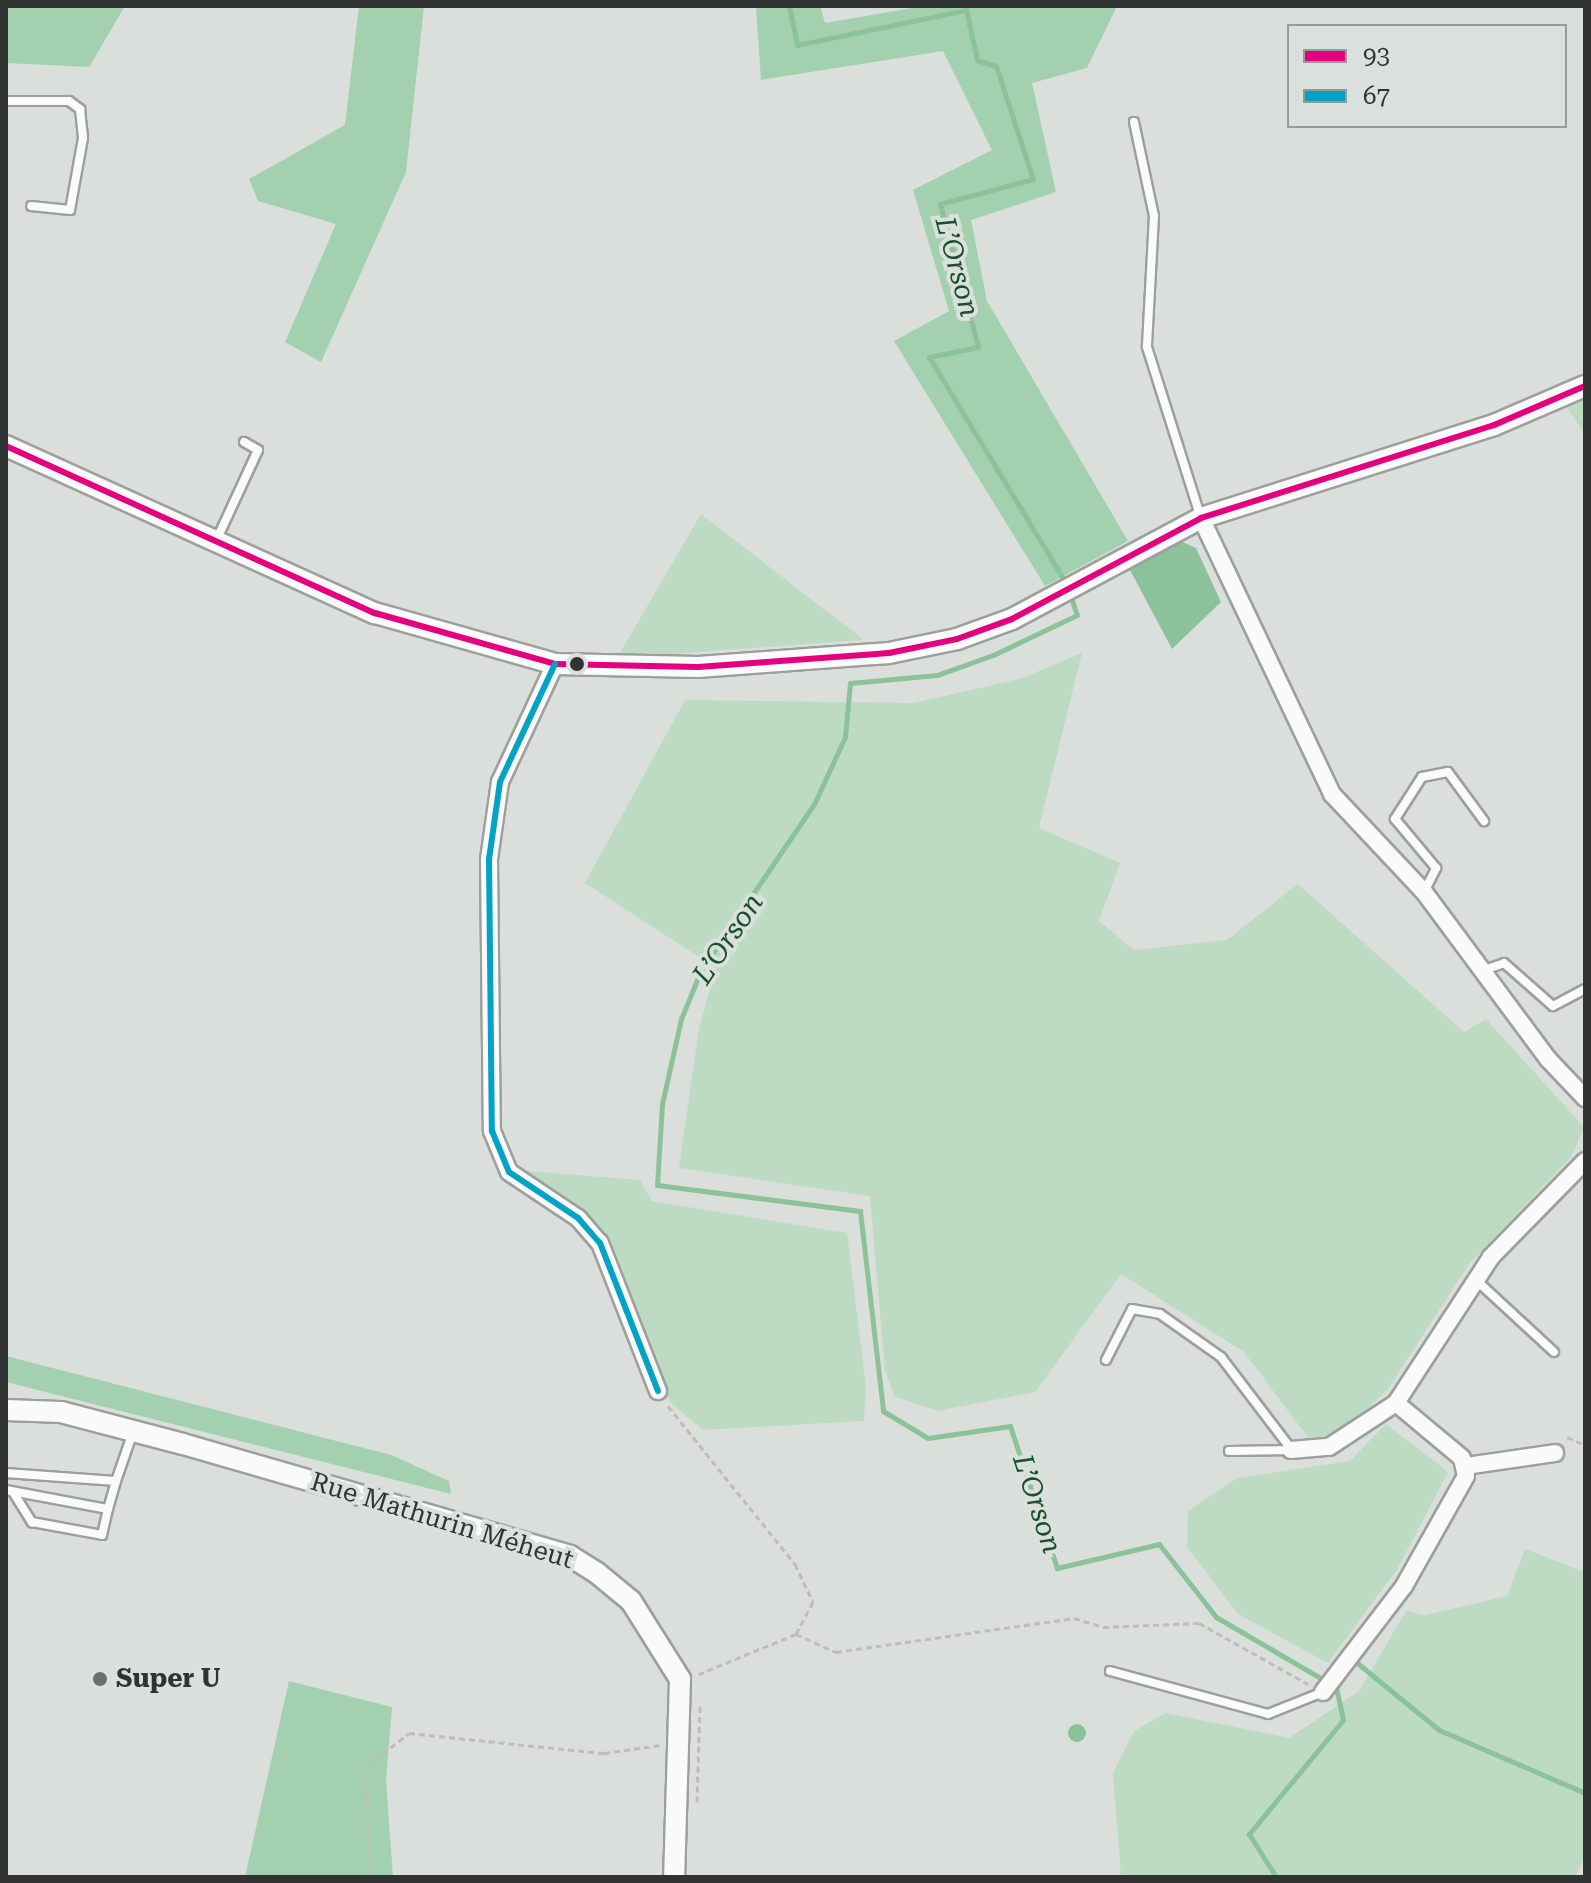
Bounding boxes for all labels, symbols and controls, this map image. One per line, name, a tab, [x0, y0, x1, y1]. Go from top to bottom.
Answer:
legend	[1287, 24, 1567, 128]
text: 93	[1363, 42, 1390, 70]
text: 67	[1363, 82, 1390, 110]
water label: L’Orson	[928, 213, 986, 321]
unlabelled marker	[569, 656, 585, 672]
water label: L’Orson	[686, 887, 770, 991]
water label: L’Orson	[1005, 1450, 1069, 1558]
street label: Rue Mathurin Méheut	[307, 1466, 577, 1576]
place label: Super U	[116, 1663, 221, 1695]
marker: Super U	[91, 1670, 109, 1688]

